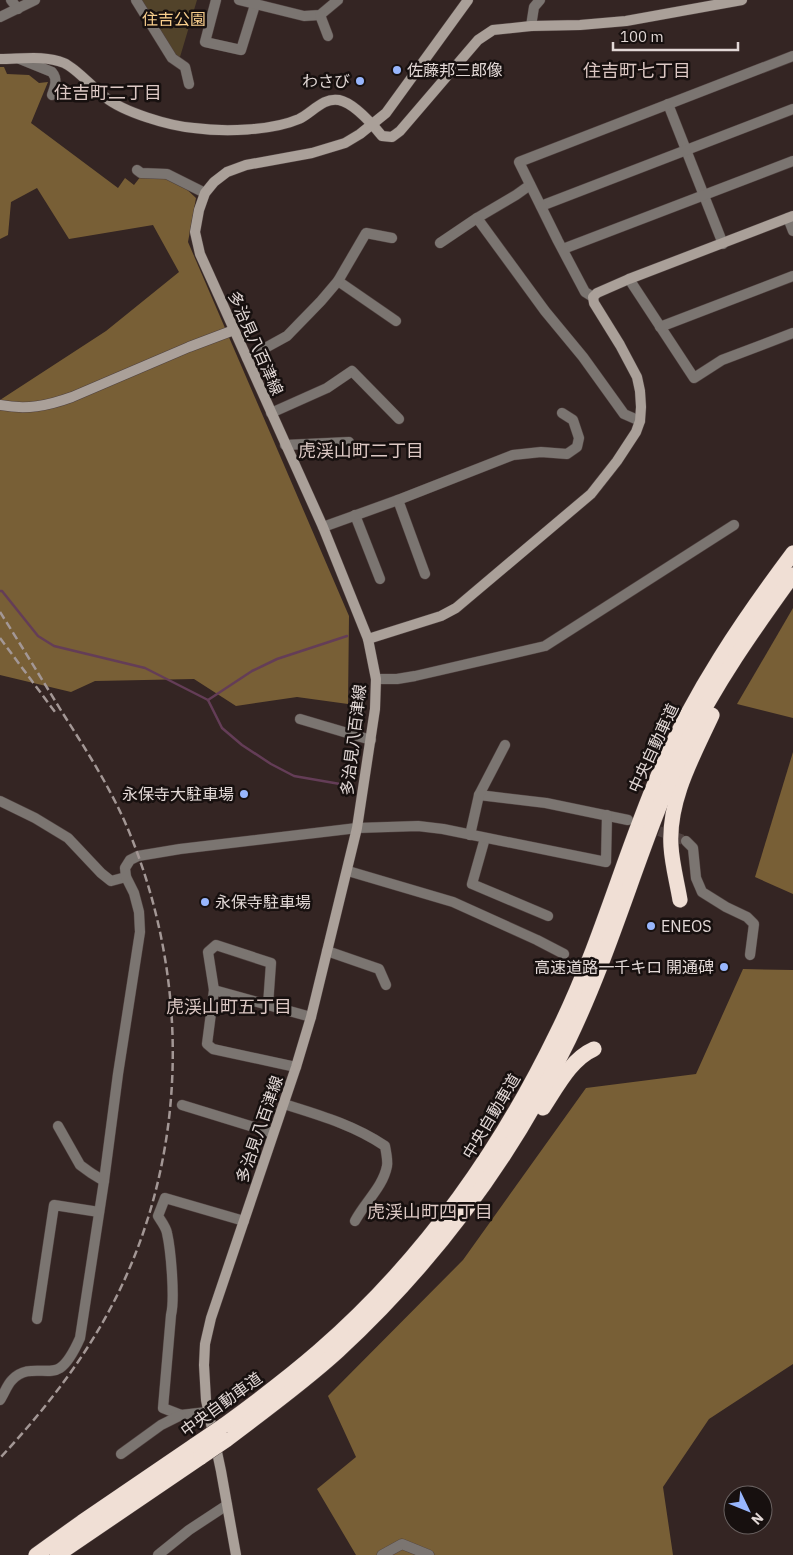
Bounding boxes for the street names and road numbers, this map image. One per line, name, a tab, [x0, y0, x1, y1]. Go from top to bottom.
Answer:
street label: 多治見八百津線	[224, 288, 288, 398]
street label: 多治見八百津線	[336, 683, 370, 797]
street label: 中央自動車道	[624, 700, 682, 796]
street label: 中央自動車道	[458, 1070, 524, 1162]
street label: 多治見八百津線	[231, 1073, 287, 1185]
street label: 中央自動車道	[176, 1368, 266, 1440]

